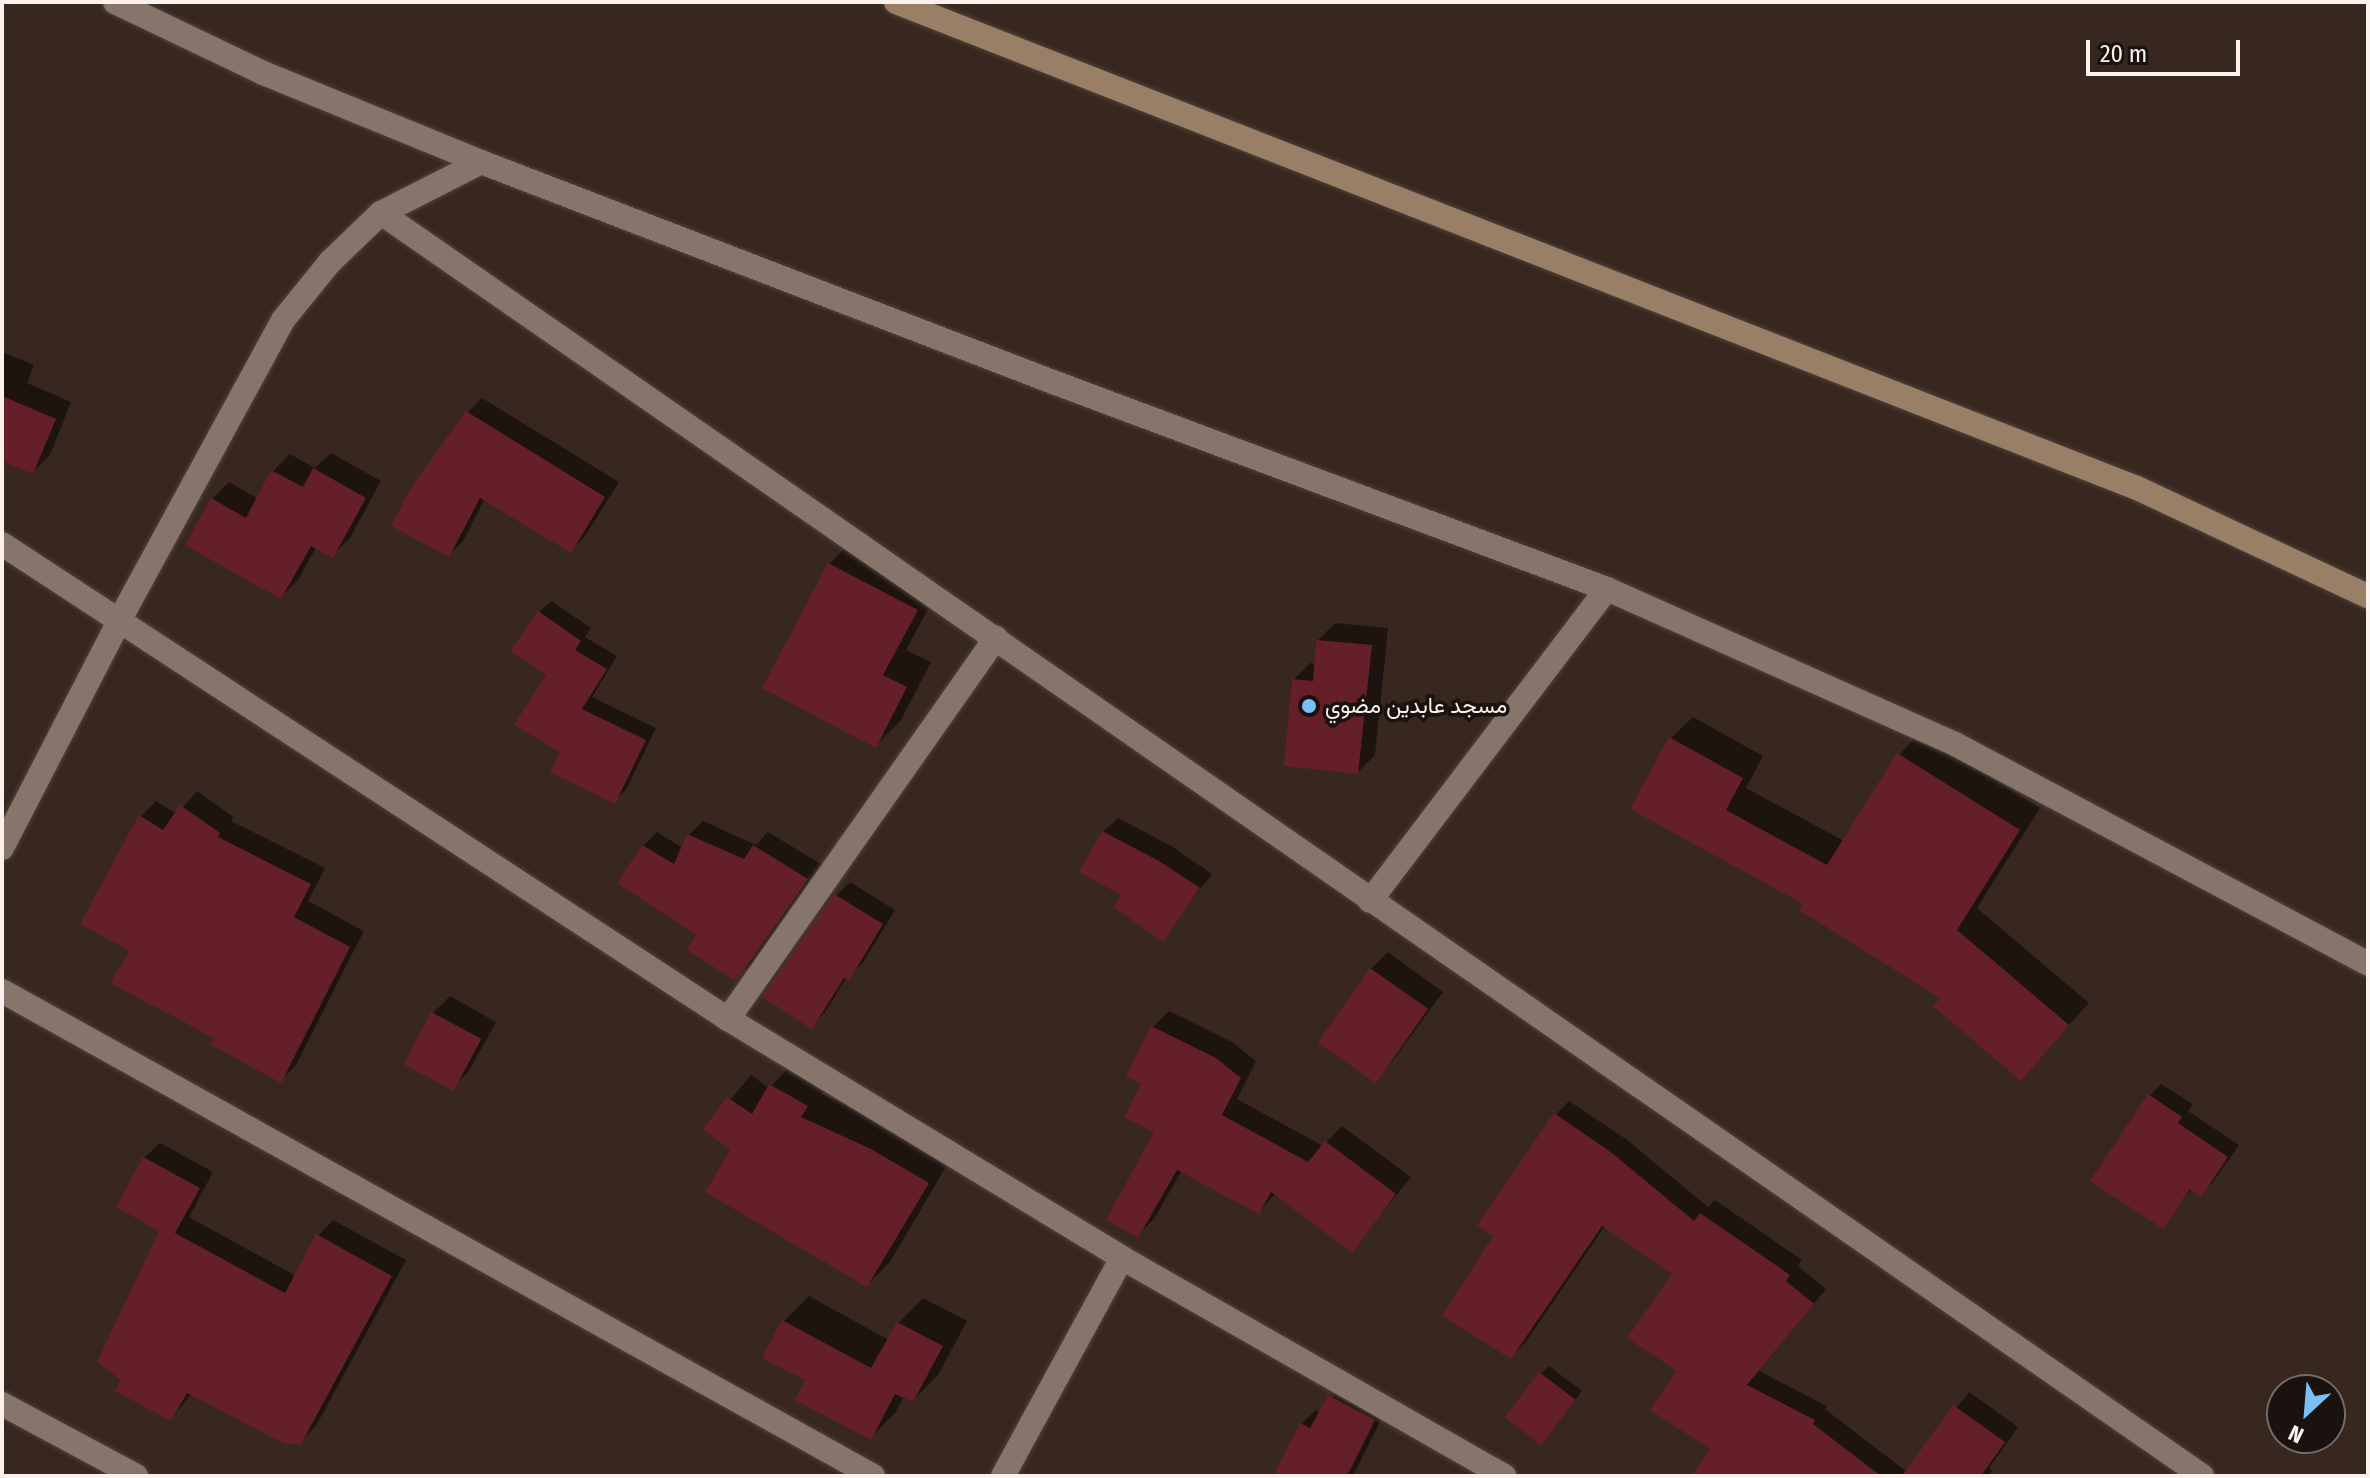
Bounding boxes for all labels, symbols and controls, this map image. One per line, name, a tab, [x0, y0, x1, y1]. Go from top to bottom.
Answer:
scale bar	[2090, 24, 2244, 74]
text: 20 m	[2100, 40, 2147, 68]
place label: مسجد عابدين مضوي	[1325, 693, 1507, 719]
marker: مسجد عابدين مضوي	[1300, 697, 1318, 715]
north arrow	[2266, 1374, 2346, 1454]
text: N	[2284, 1419, 2308, 1449]

